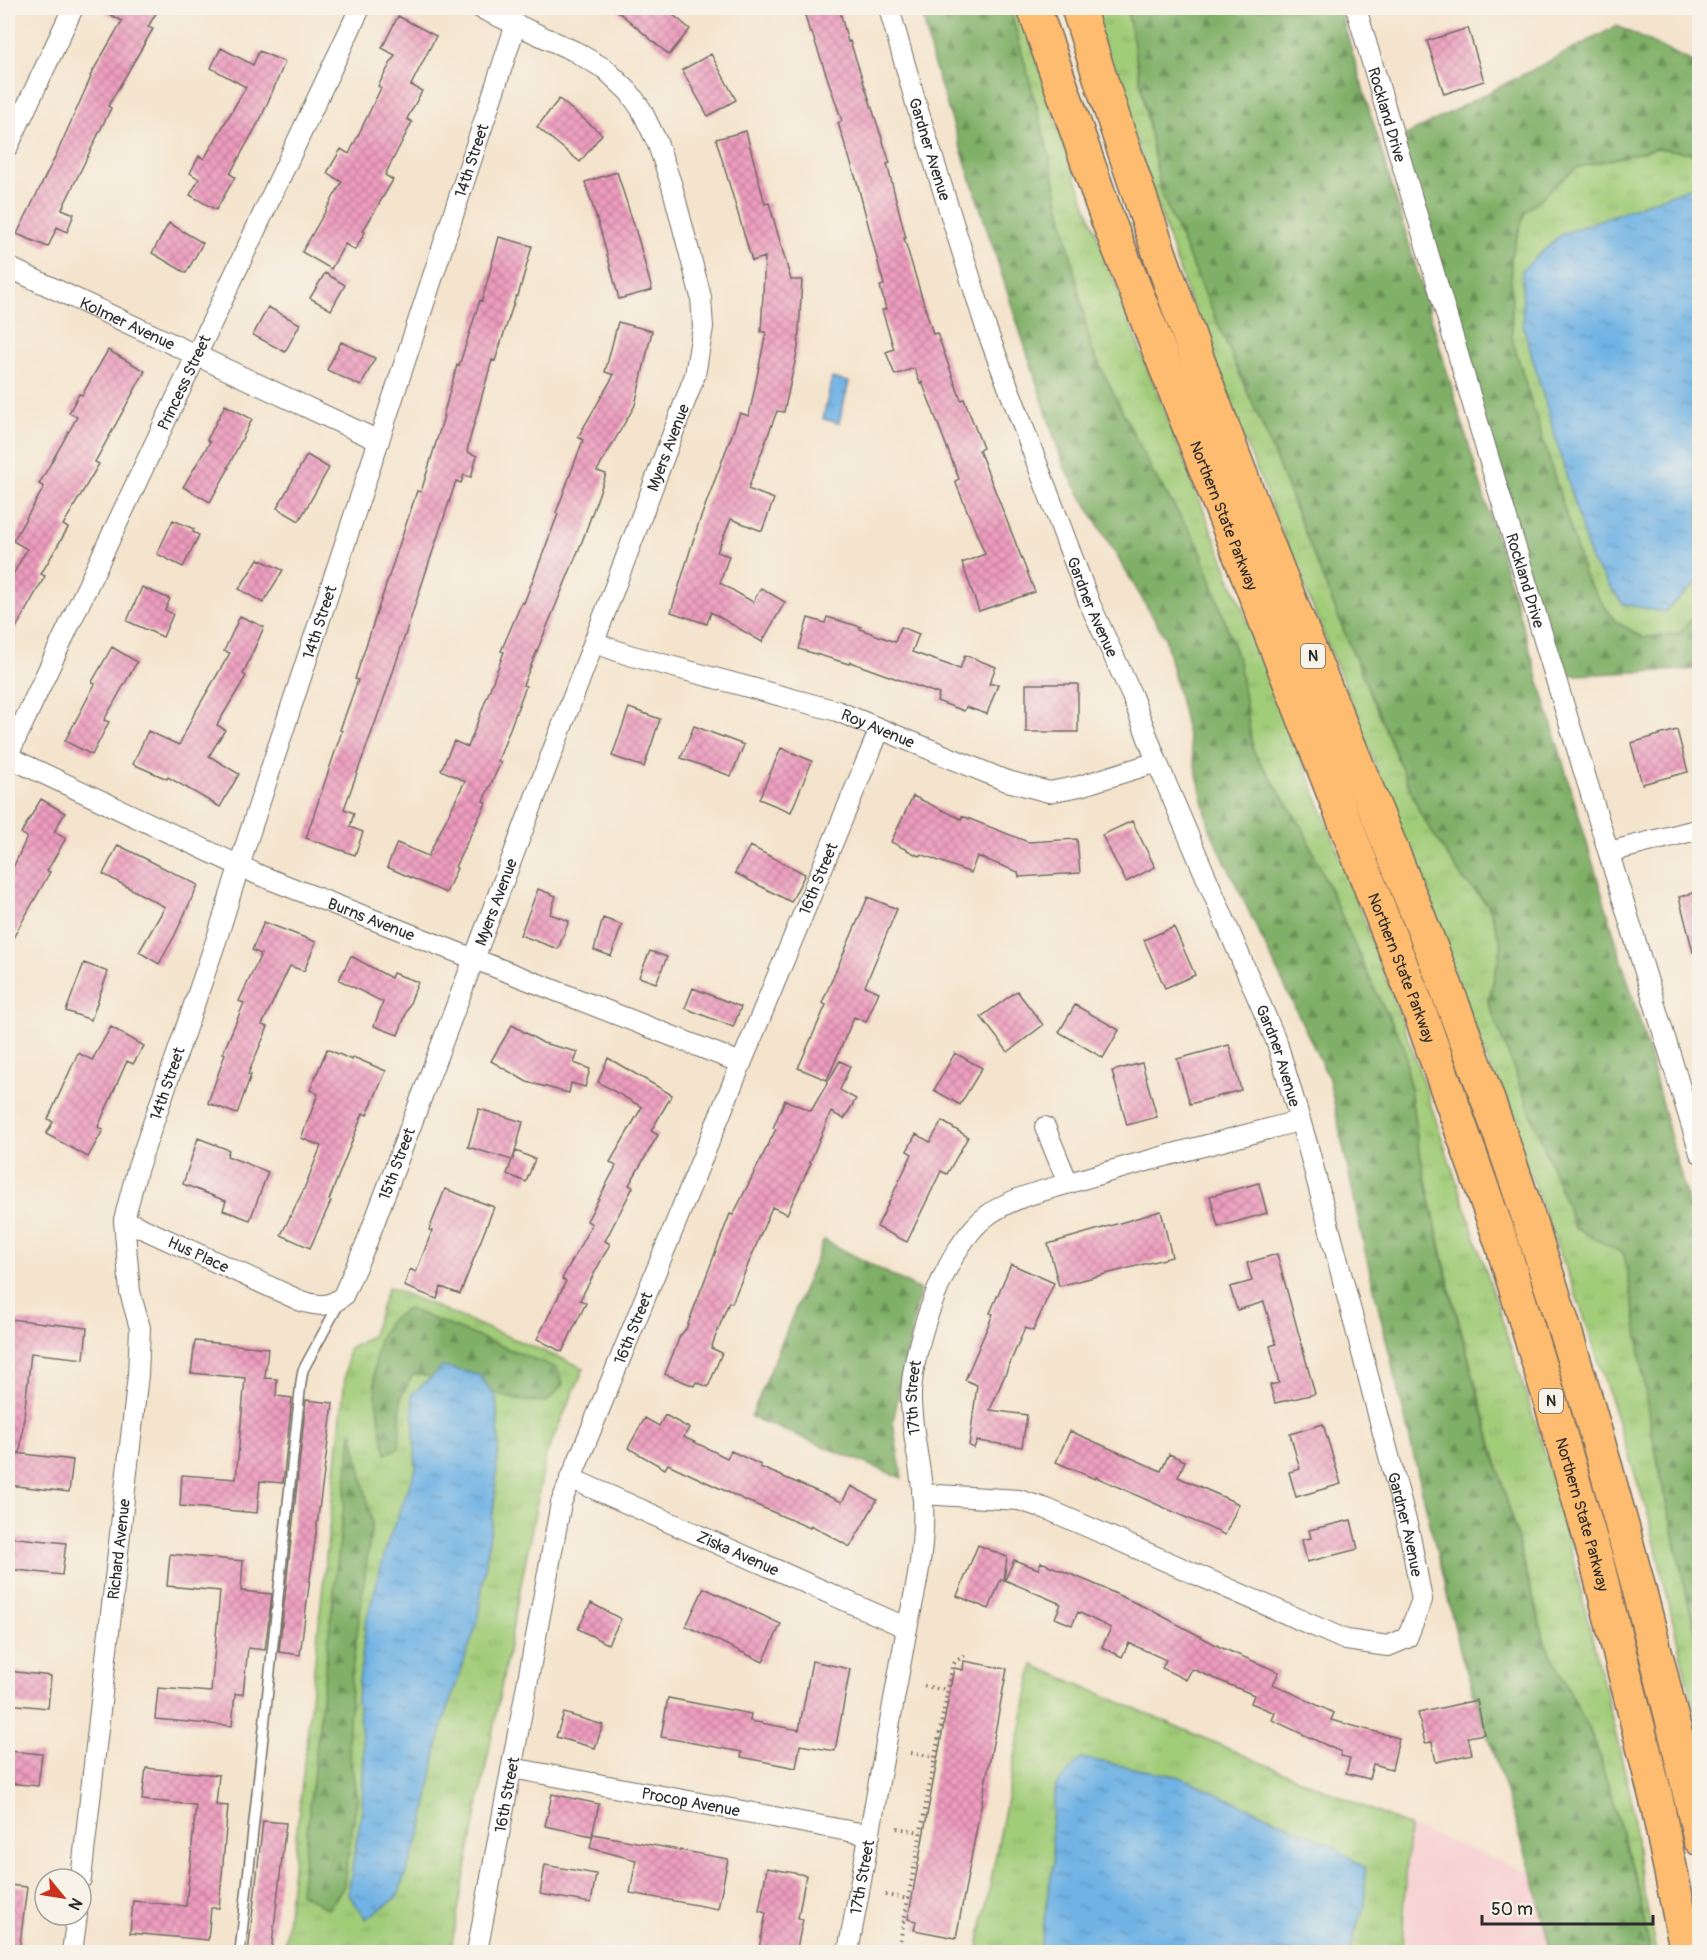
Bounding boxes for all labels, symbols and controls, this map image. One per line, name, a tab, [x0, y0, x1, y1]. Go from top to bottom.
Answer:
street label: Rockland Drive	[1363, 65, 1410, 165]
street label: Gardner Avenue	[904, 96, 955, 203]
street label: 14th Street	[451, 121, 494, 200]
street label: Kolmer Avenue	[76, 293, 178, 355]
street label: Princess Street	[153, 331, 216, 434]
street label: Myers Avenue	[643, 401, 694, 494]
street label: Northern State Parkway	[1185, 438, 1262, 594]
street label: Rockland Drive	[1501, 531, 1549, 631]
street label: Gardner Avenue	[1062, 554, 1122, 661]
street label: 14th Street	[299, 582, 342, 662]
road number: N	[1301, 644, 1325, 668]
street label: Roy Avenue	[838, 705, 917, 753]
street label: 16th Street	[795, 839, 843, 918]
street label: Myers Avenue	[471, 856, 522, 949]
street label: Northern State Parkway	[1363, 890, 1439, 1046]
street label: Burns Avenue	[325, 894, 417, 946]
street label: Gardner Avenue	[1251, 1002, 1304, 1109]
street label: 14th Street	[146, 1044, 190, 1123]
street label: 15th Street	[375, 1125, 420, 1203]
street label: Hus Place	[164, 1232, 232, 1278]
street label: 16th Street	[610, 1289, 658, 1367]
street label: 17th Street	[902, 1358, 926, 1436]
road number: N	[1539, 1389, 1563, 1413]
street label: Northern State Parkway	[1550, 1435, 1613, 1594]
street label: Gardner Avenue	[1383, 1470, 1426, 1579]
street label: Richard Avenue	[104, 1498, 135, 1601]
street label: Ziska Avenue	[694, 1527, 782, 1581]
street label: 16th Street	[491, 1755, 524, 1834]
street label: Procop Avenue	[640, 1783, 742, 1821]
street label: 17th Street	[846, 1838, 879, 1916]
north arrow	[33, 1867, 93, 1927]
scale bar	[1482, 1888, 1653, 1926]
text: N	[64, 1894, 86, 1914]
text: 50 m	[1491, 1898, 1533, 1921]

